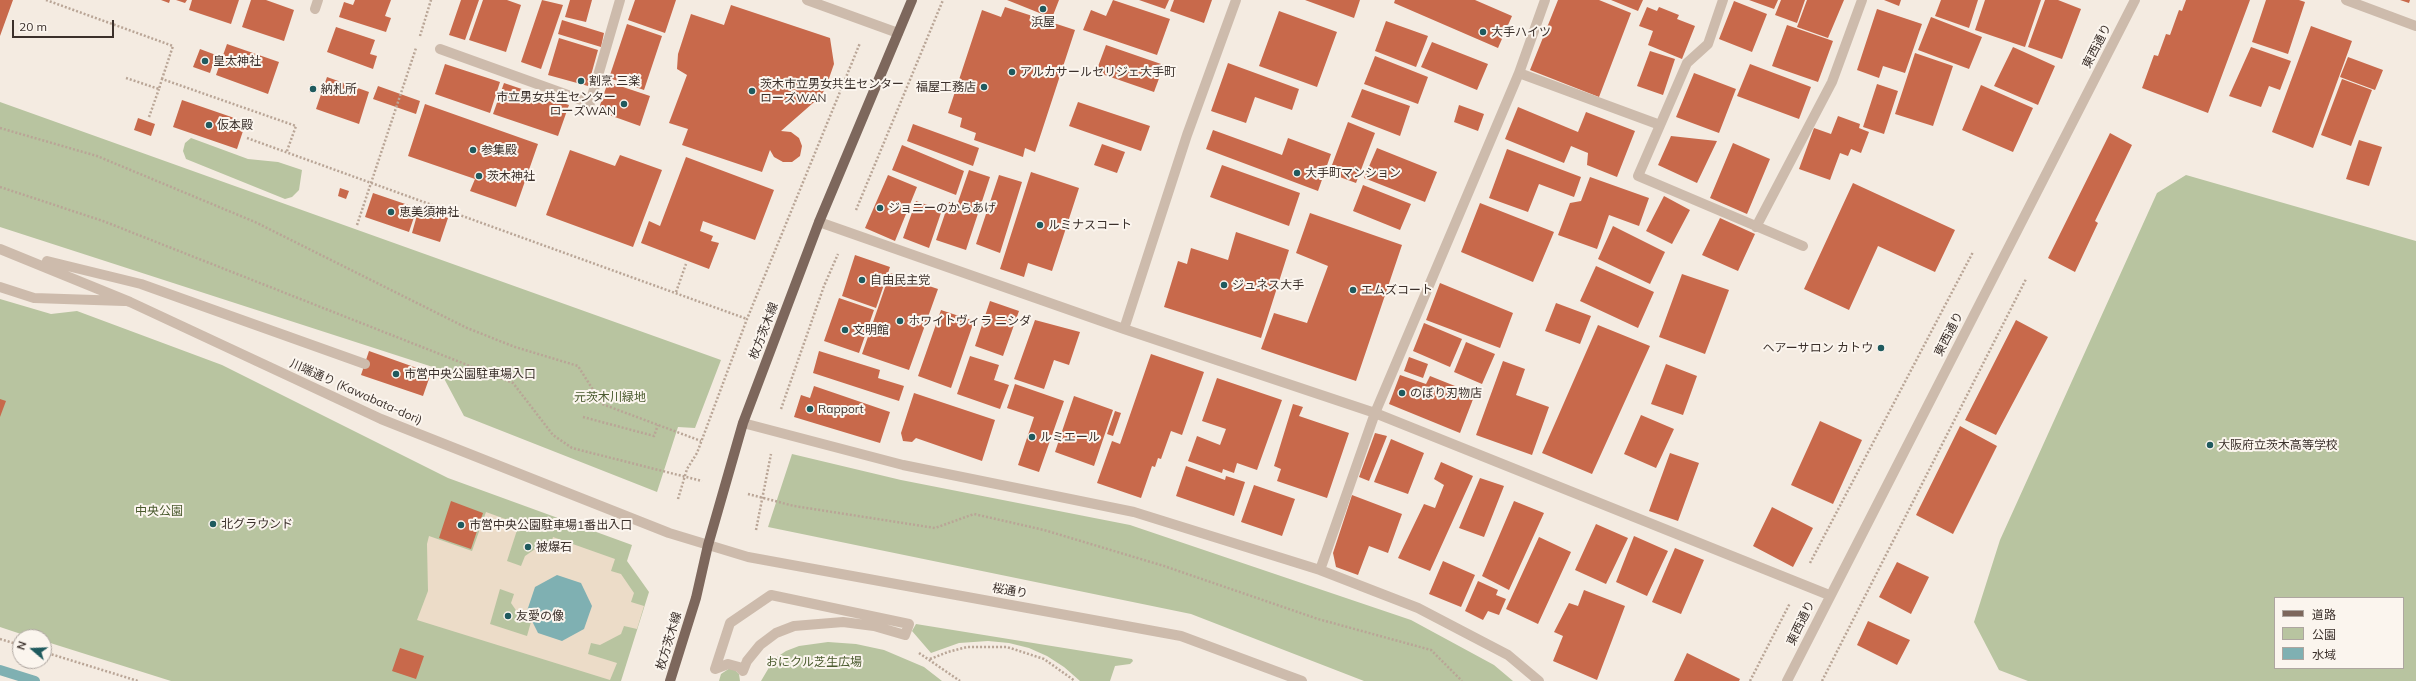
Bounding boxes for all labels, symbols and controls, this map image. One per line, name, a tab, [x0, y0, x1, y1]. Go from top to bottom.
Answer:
marker: 浜屋	[1038, 4, 1048, 14]
scale bar	[14, 12, 116, 38]
place label: 浜屋	[1031, 15, 1055, 29]
text: 20 m	[19, 19, 47, 34]
street label: 東西通り	[2080, 21, 2114, 71]
place label: 大手ハイツ	[1491, 25, 1551, 39]
marker: 大手ハイツ	[1478, 27, 1488, 37]
place label: 皇太神社	[213, 54, 261, 68]
marker: 皇太神社	[200, 56, 210, 66]
place label: アルカサールセリジェ大手町	[1020, 65, 1176, 79]
marker: アルカサールセリジェ大手町	[1007, 67, 1017, 77]
place label: 割烹 三楽	[589, 74, 640, 88]
marker: 割烹 三楽	[576, 76, 586, 86]
place label: 茨木市立男女共生センター ローズWAN	[760, 77, 904, 105]
place label: 福屋工務店	[916, 80, 976, 94]
place label: 納札所	[321, 82, 357, 96]
marker: 福屋工務店	[979, 82, 989, 92]
marker: 納札所	[308, 84, 318, 94]
marker: 茨木市立男女共生センター ローズWAN	[747, 86, 757, 96]
place label: 市立男女共生センター ローズWAN	[496, 90, 616, 118]
marker: 市立男女共生センター ローズWAN	[619, 99, 629, 109]
place label: 仮本殿	[217, 118, 253, 132]
marker: 仮本殿	[204, 120, 214, 130]
place label: 参集殿	[481, 143, 517, 157]
marker: 参集殿	[468, 145, 478, 155]
place label: 大手町マンション	[1305, 166, 1401, 180]
marker: 大手町マンション	[1292, 168, 1302, 178]
place label: 茨木神社	[487, 169, 535, 183]
marker: 茨木神社	[474, 171, 484, 181]
place label: ジョニーのからあげ	[888, 201, 996, 215]
marker: ジョニーのからあげ	[875, 203, 885, 213]
place label: 恵美須神社	[399, 205, 459, 219]
marker: 恵美須神社	[386, 207, 396, 217]
place label: ルミナスコート	[1048, 218, 1132, 232]
marker: ルミナスコート	[1035, 220, 1045, 230]
place label: 自由民主党	[870, 273, 930, 287]
marker: 自由民主党	[857, 275, 867, 285]
place label: ジュネス大手	[1232, 278, 1304, 292]
marker: ジュネス大手	[1219, 280, 1229, 290]
place label: エムズコート	[1361, 283, 1433, 297]
marker: エムズコート	[1348, 285, 1358, 295]
street label: 枚方茨木線	[747, 300, 781, 362]
street label: 東西通り	[1932, 309, 1966, 359]
place label: ホワイトヴィラ ニシダ	[908, 314, 1031, 328]
marker: ホワイトヴィラ ニシダ	[895, 316, 905, 326]
place label: 文明館	[853, 323, 889, 337]
marker: 文明館	[840, 325, 850, 335]
place label: ヘアーサロン カトウ	[1763, 341, 1873, 355]
marker: ヘアーサロン カトウ	[1876, 343, 1886, 353]
street label: 川端通り (Kawabata-dori)	[288, 356, 424, 428]
place label: 市営中央公園駐車場入口	[404, 367, 536, 381]
marker: 市営中央公園駐車場入口	[391, 369, 401, 379]
place label: のぼり刃物店	[1410, 386, 1482, 400]
marker: のぼり刃物店	[1397, 388, 1407, 398]
park label: 元茨木川緑地	[574, 390, 646, 404]
place label: Rapport	[818, 402, 864, 416]
marker: Rapport	[805, 404, 815, 414]
place label: ルミエール	[1040, 430, 1100, 444]
marker: ルミエール	[1027, 432, 1037, 442]
place label: 大阪府立茨木高等学校	[2218, 438, 2338, 452]
marker: 大阪府立茨木高等学校	[2205, 440, 2215, 450]
park label: 中央公園	[135, 504, 183, 518]
place label: 北グラウンド	[221, 517, 293, 531]
place label: 市営中央公園駐車場1番出入口	[469, 518, 632, 532]
marker: 北グラウンド	[208, 519, 218, 529]
marker: 市営中央公園駐車場1番出入口	[456, 520, 466, 530]
place label: 被爆石	[536, 540, 572, 554]
marker: 被爆石	[523, 542, 533, 552]
street label: 桜通り	[991, 581, 1029, 601]
legend	[2274, 597, 2404, 669]
street label: 東西通り	[1784, 598, 1818, 648]
text: 道路	[2312, 607, 2336, 622]
place label: 友愛の像	[516, 609, 564, 623]
street label: 枚方茨木線	[653, 610, 685, 672]
marker: 友愛の像	[503, 611, 513, 621]
text: 公園	[2312, 627, 2336, 642]
north arrow	[12, 629, 52, 669]
text: N	[14, 639, 30, 652]
text: 水域	[2312, 647, 2336, 662]
park label: おにクル芝生広場	[766, 655, 862, 669]

